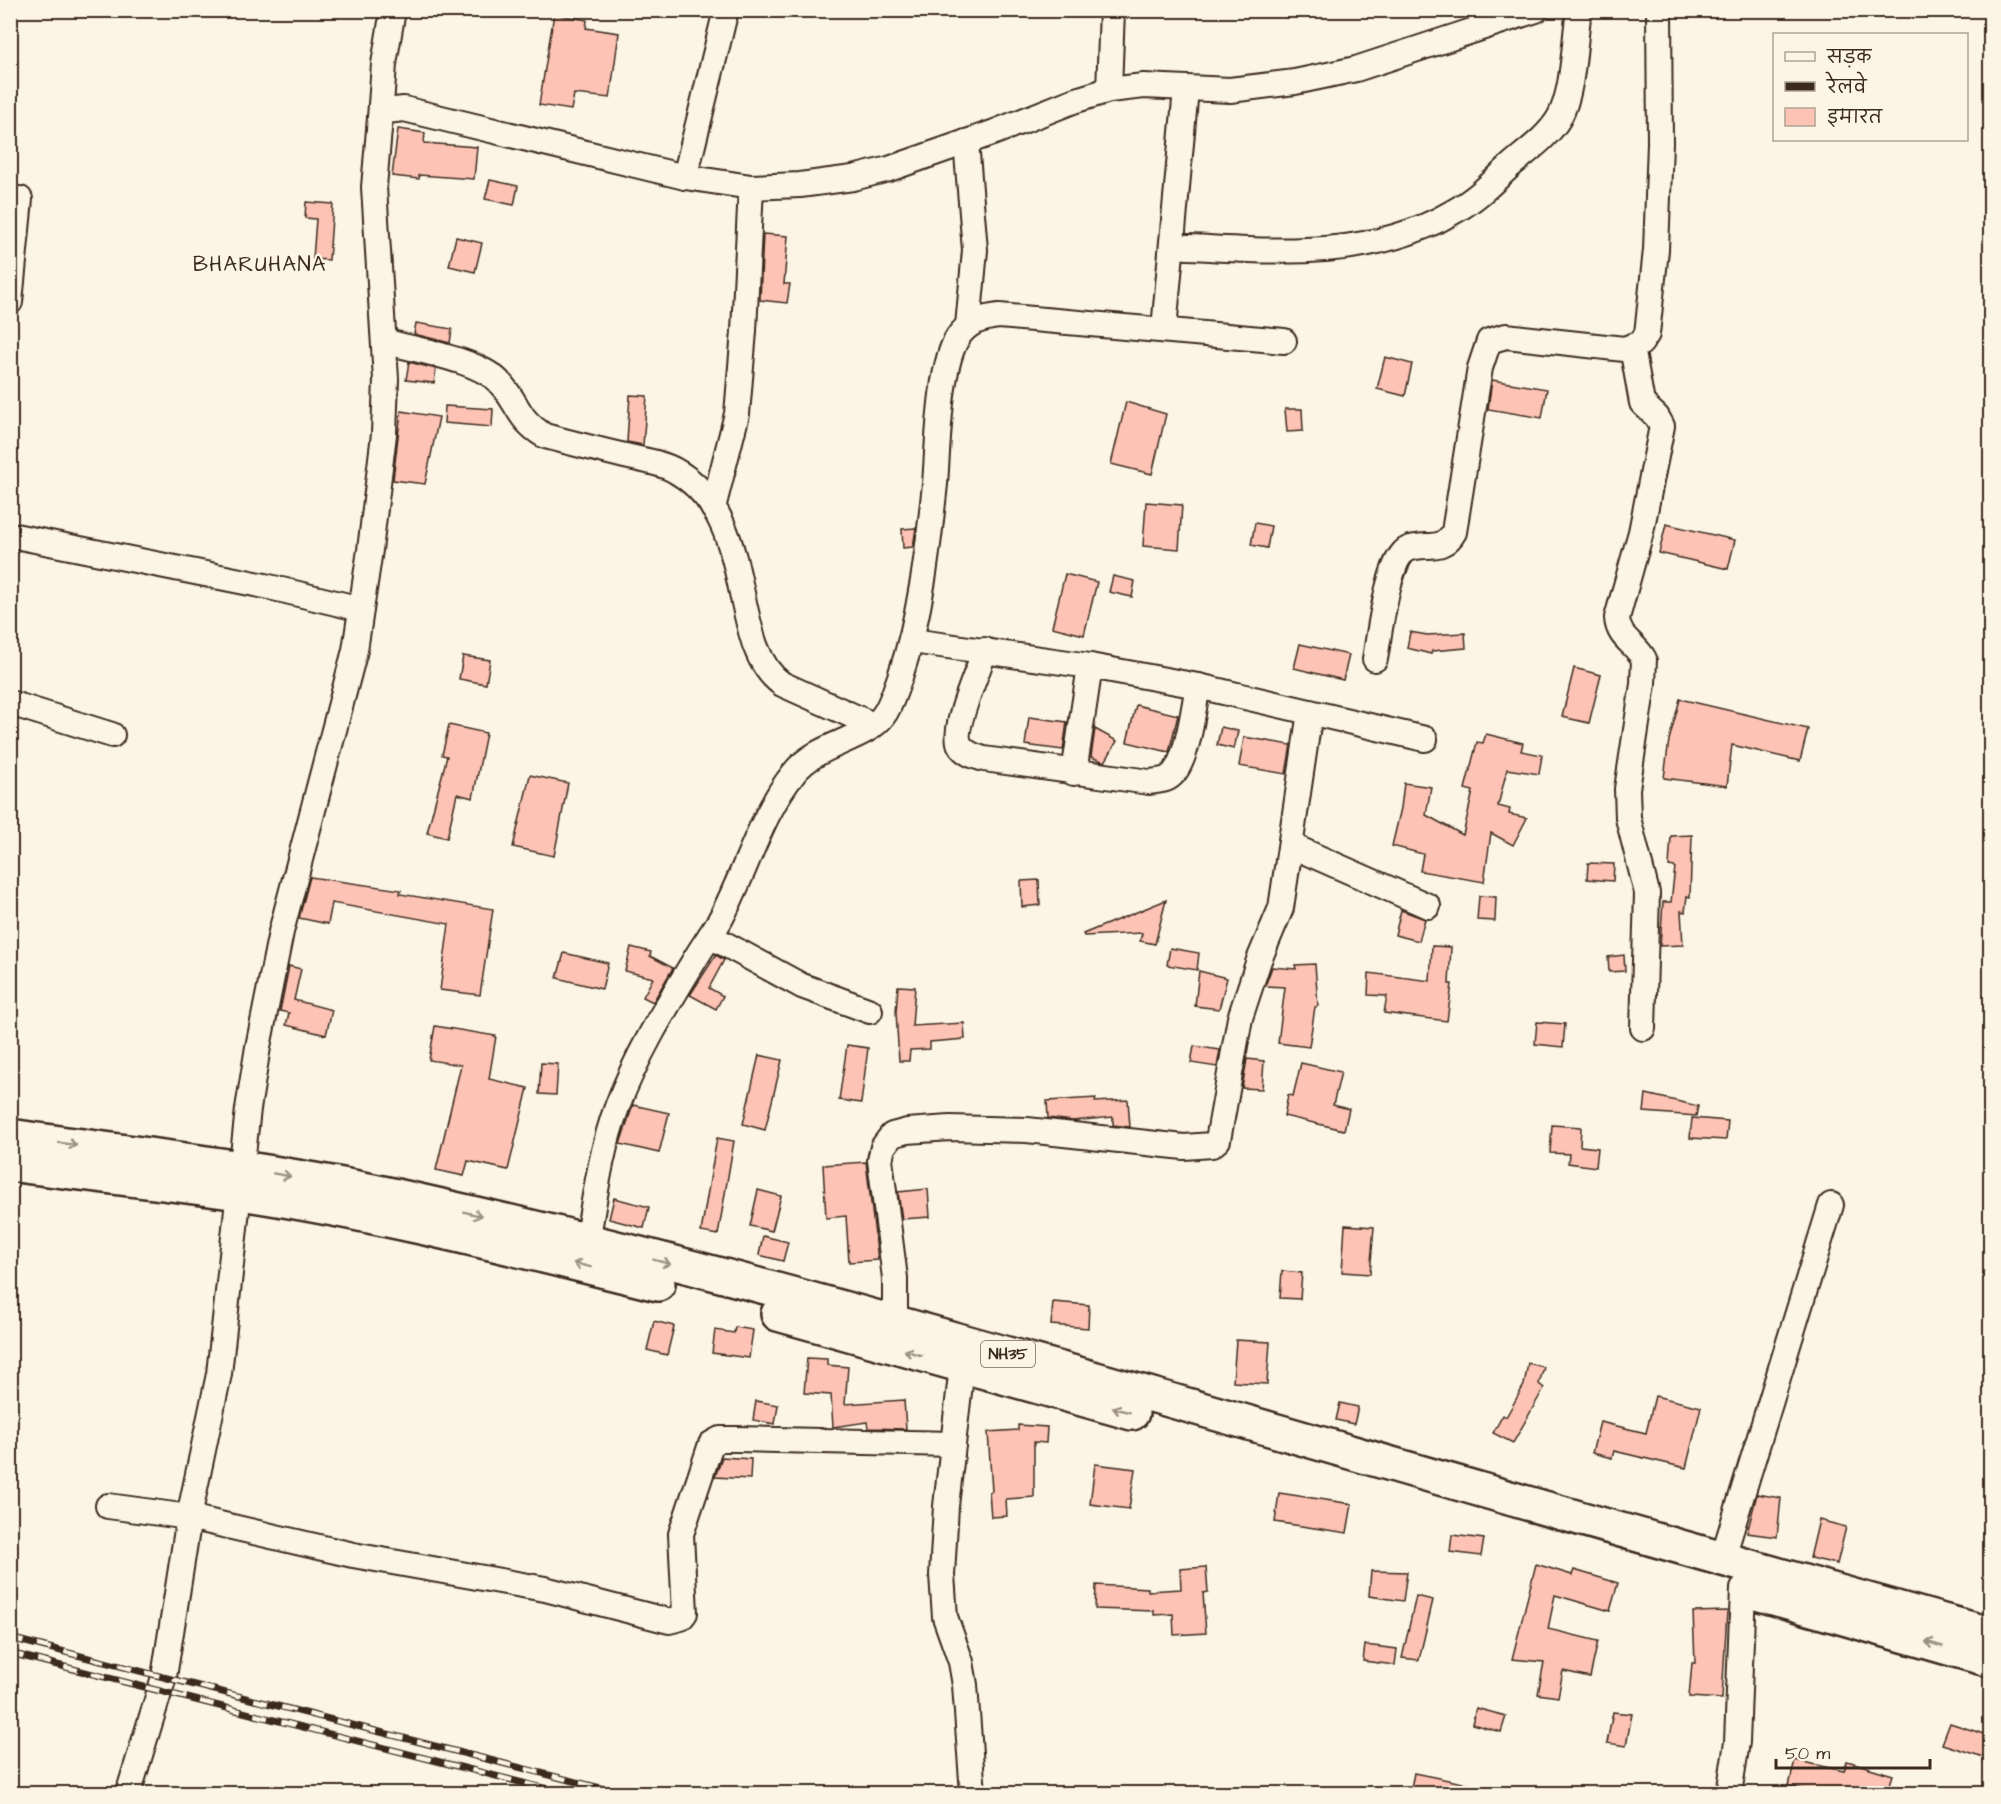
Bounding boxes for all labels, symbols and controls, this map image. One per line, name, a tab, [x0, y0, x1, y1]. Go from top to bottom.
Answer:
legend	[1773, 33, 1968, 141]
text: सड़क	[1826, 45, 1872, 70]
text: रेलवे	[1825, 71, 1868, 100]
text: इमारत	[1827, 105, 1883, 130]
district label: BHARUHANA	[193, 250, 327, 279]
one-way arrow	[58, 1139, 78, 1150]
one-way arrow	[272, 1169, 292, 1180]
one-way arrow	[463, 1209, 482, 1221]
one-way arrow	[652, 1256, 671, 1268]
one-way arrow	[573, 1259, 592, 1271]
road number: NH35	[981, 1341, 1035, 1367]
one-way arrow	[904, 1346, 923, 1358]
one-way arrow	[1112, 1404, 1131, 1416]
one-way arrow	[1925, 1638, 1944, 1649]
scale bar	[1776, 1732, 1930, 1770]
text: 50 m	[1785, 1741, 1830, 1766]

